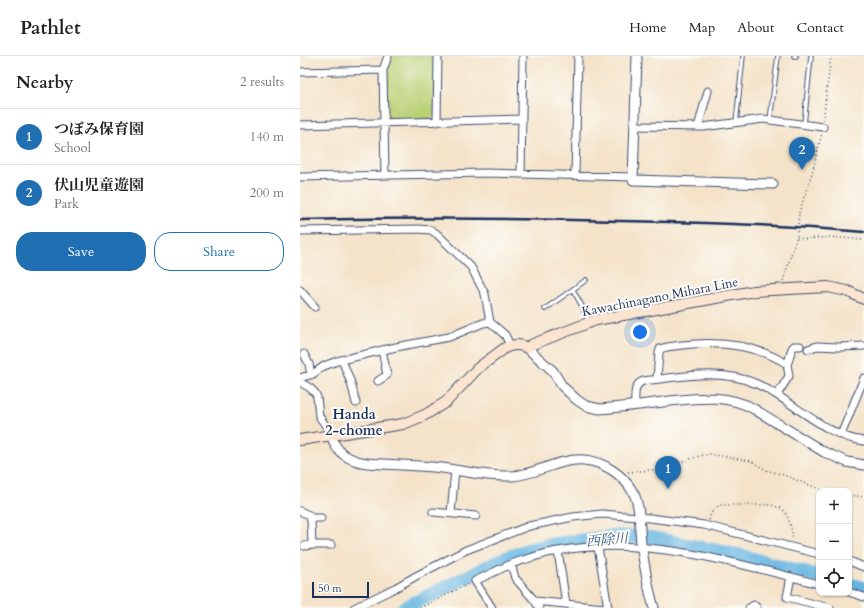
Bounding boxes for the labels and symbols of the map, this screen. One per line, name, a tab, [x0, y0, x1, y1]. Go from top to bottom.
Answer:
pin: 2	[789, 137, 815, 170]
street label: Kawachinagano Mihara Line	[580, 273, 740, 321]
your location	[630, 322, 650, 342]
district label: Handa 2-chome	[325, 405, 383, 440]
pin: 1	[655, 456, 681, 489]
water label: 西除川	[585, 529, 631, 551]
scale bar	[312, 580, 369, 599]

